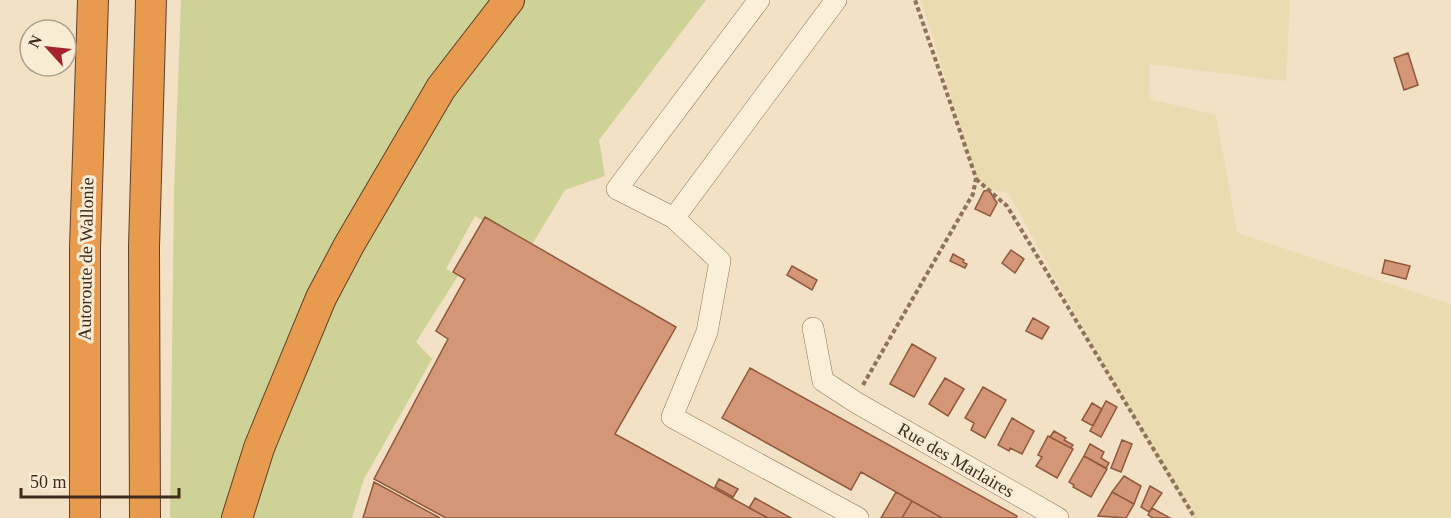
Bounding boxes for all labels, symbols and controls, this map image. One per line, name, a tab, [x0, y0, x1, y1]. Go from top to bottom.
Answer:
north arrow	[18, 18, 78, 78]
text: N	[25, 32, 45, 50]
street label: Autoroute de Wallonie	[75, 177, 97, 341]
street label: Rue des Marlaires	[894, 419, 1018, 501]
scale bar	[21, 461, 178, 499]
text: 50 m	[30, 472, 67, 492]

